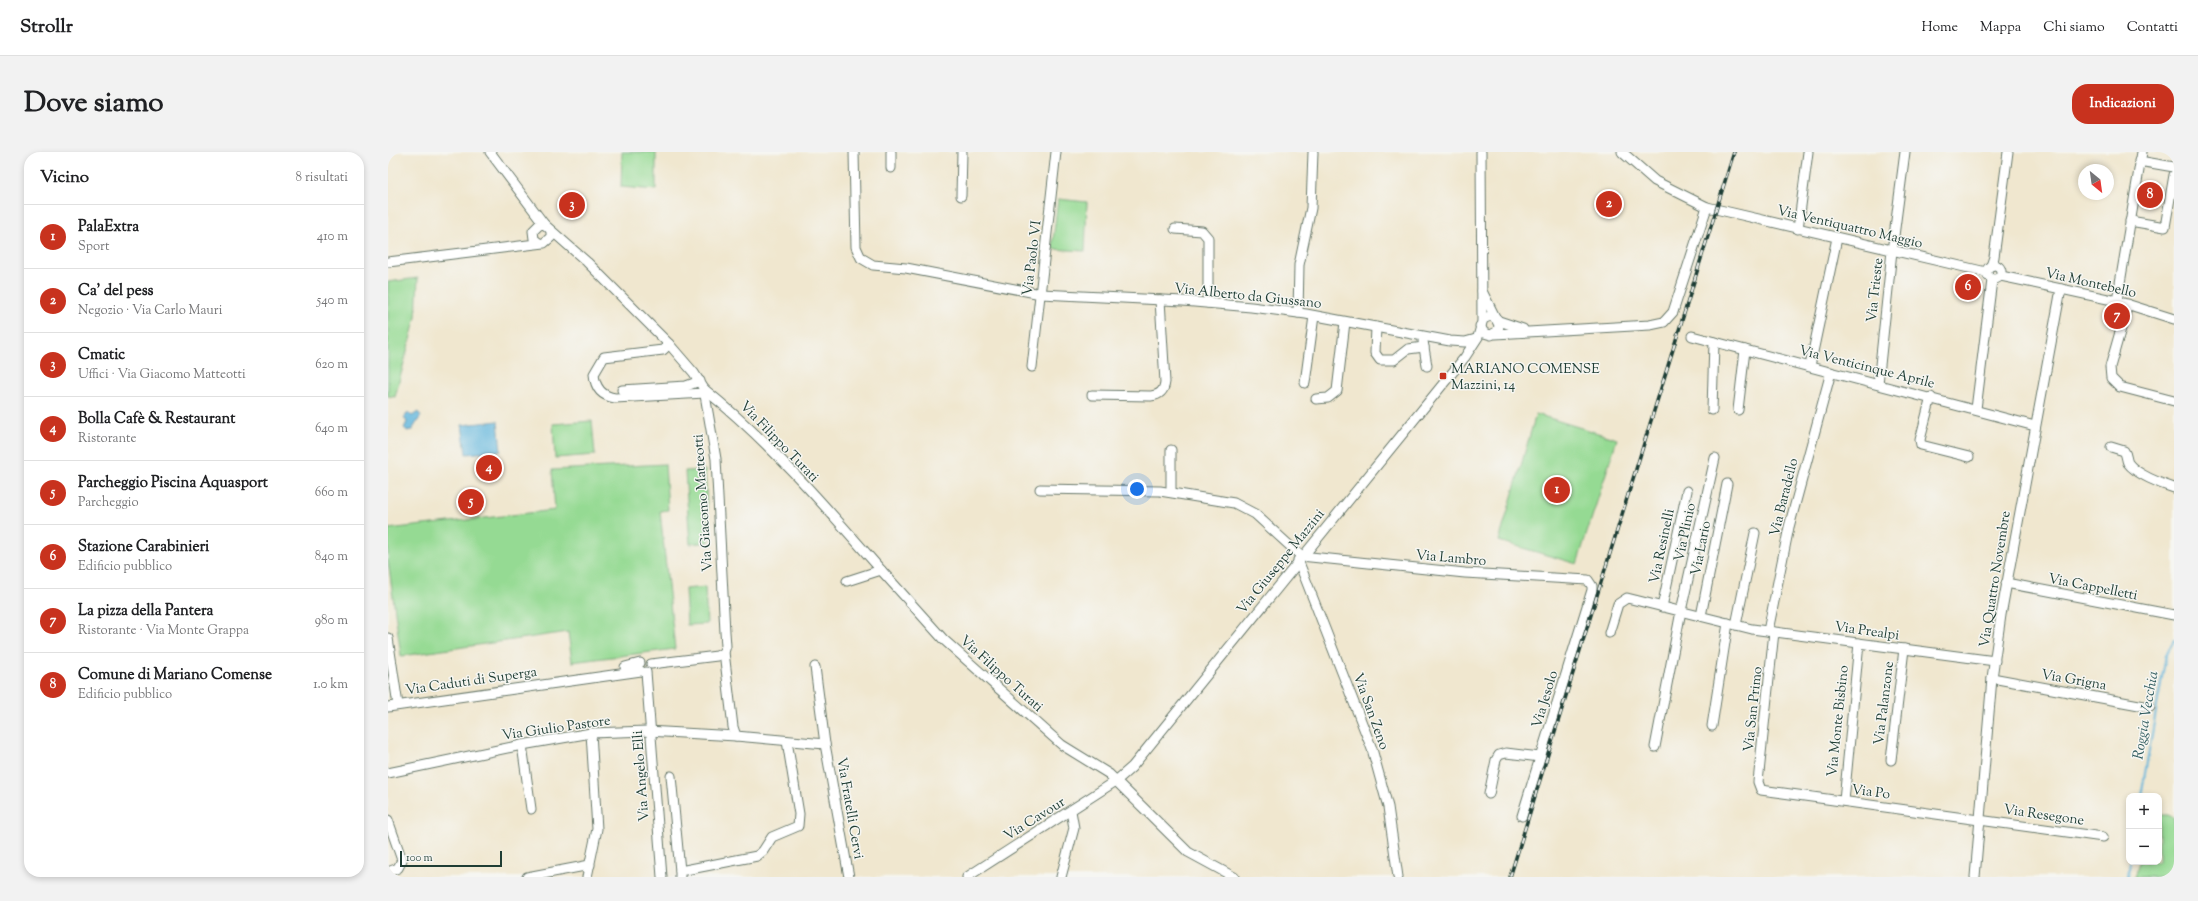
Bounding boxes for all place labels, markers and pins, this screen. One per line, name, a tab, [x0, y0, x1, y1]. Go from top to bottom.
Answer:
pin: 8	[2137, 180, 2163, 210]
pin: 2	[1596, 189, 1622, 219]
pin: 3	[559, 190, 585, 220]
pin: 6	[1955, 272, 1981, 302]
pin: 7	[2104, 301, 2130, 331]
place label: MARIANO COMENSE Mazzini, 14	[1451, 360, 1600, 396]
marker: MARIANO COMENSE Mazzini, 14	[1438, 371, 1448, 381]
pin: 4	[476, 453, 502, 483]
pin: 1	[1544, 475, 1570, 505]
pin: 5	[458, 487, 484, 517]

